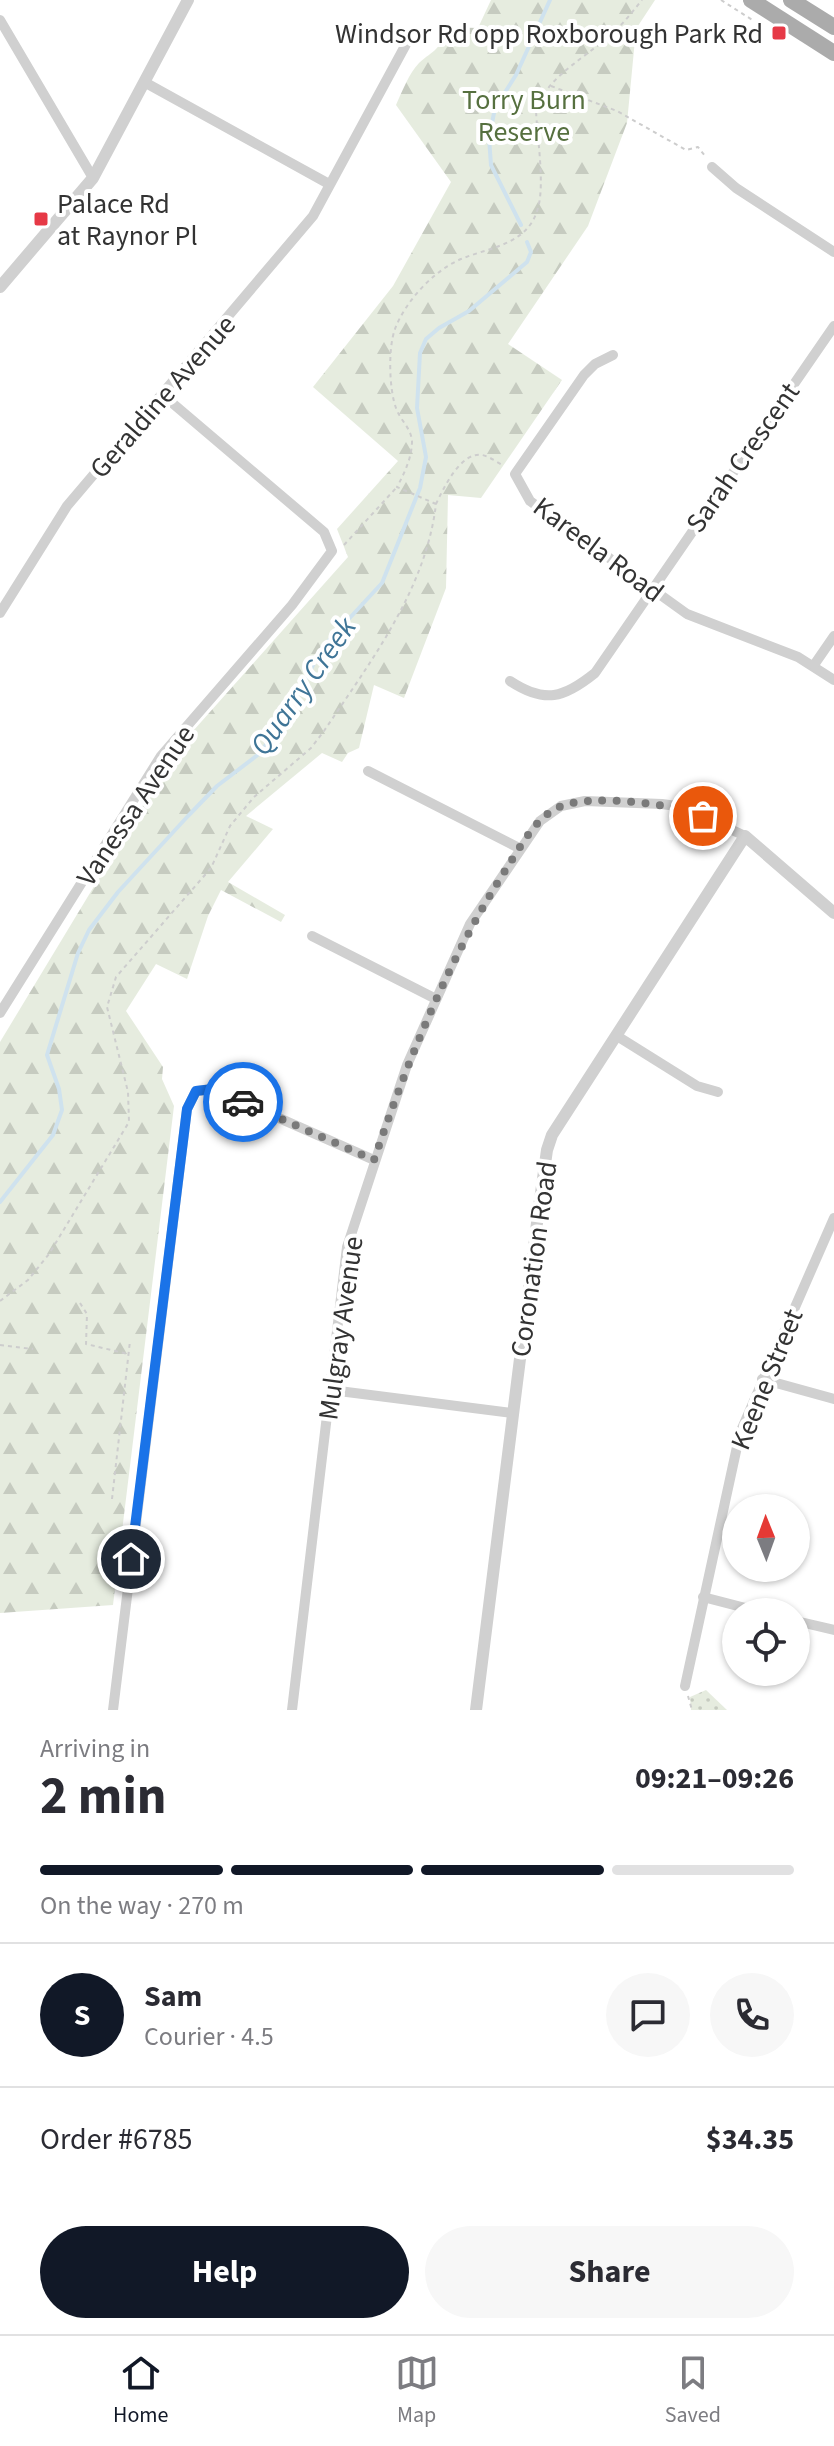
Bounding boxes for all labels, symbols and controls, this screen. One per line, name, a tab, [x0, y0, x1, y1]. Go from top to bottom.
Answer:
place label: Windsor Rd opp Roxborough Park Rd	[335, 14, 763, 54]
marker: Windsor Rd opp Roxborough Park Rd	[770, 24, 788, 42]
park label: Torry Burn Reserve	[462, 80, 586, 152]
place label: Palace Rd at Raynor Pl	[57, 184, 198, 256]
marker: Palace Rd at Raynor Pl	[32, 210, 50, 228]
street label: Geraldine Avenue	[80, 306, 245, 487]
street label: Sarah Crescent	[676, 374, 810, 541]
street label: Kareela Road	[525, 487, 672, 612]
water label: Quarry Creek	[240, 608, 367, 764]
street label: Vanessa Avenue	[67, 717, 205, 894]
pin	[669, 782, 737, 850]
icon: bag	[681, 794, 725, 838]
courier	[203, 1062, 283, 1142]
icon: car	[221, 1080, 265, 1124]
street label: Coronation Road	[500, 1159, 568, 1360]
street label: Mulgray Avenue	[308, 1234, 374, 1423]
street label: Keene Street	[721, 1302, 814, 1456]
north arrow	[722, 1494, 810, 1582]
map controls	[722, 1494, 810, 1686]
pin	[97, 1525, 165, 1593]
icon: home	[109, 1537, 153, 1581]
button: locate	[722, 1598, 810, 1686]
text: Arriving in	[40, 1730, 150, 1767]
text: 09:21–09:26	[635, 1757, 794, 1800]
text: 2 min	[40, 1760, 167, 1834]
text: On the way · 270 m	[40, 1887, 244, 1924]
button: chat	[606, 1973, 690, 2057]
button: phone	[710, 1973, 794, 2057]
text: Sam	[144, 1975, 202, 2018]
text: S	[74, 1994, 90, 2037]
text: Courier · 4.5	[144, 2018, 274, 2055]
text: Order #6785	[40, 2118, 193, 2161]
text: $34.35	[706, 2118, 794, 2161]
button: Help	[40, 2226, 409, 2318]
button: Share	[425, 2226, 794, 2318]
tab: Home	[113, 2351, 168, 2431]
tab: Map	[395, 2351, 439, 2431]
tab: Saved	[665, 2351, 721, 2431]

